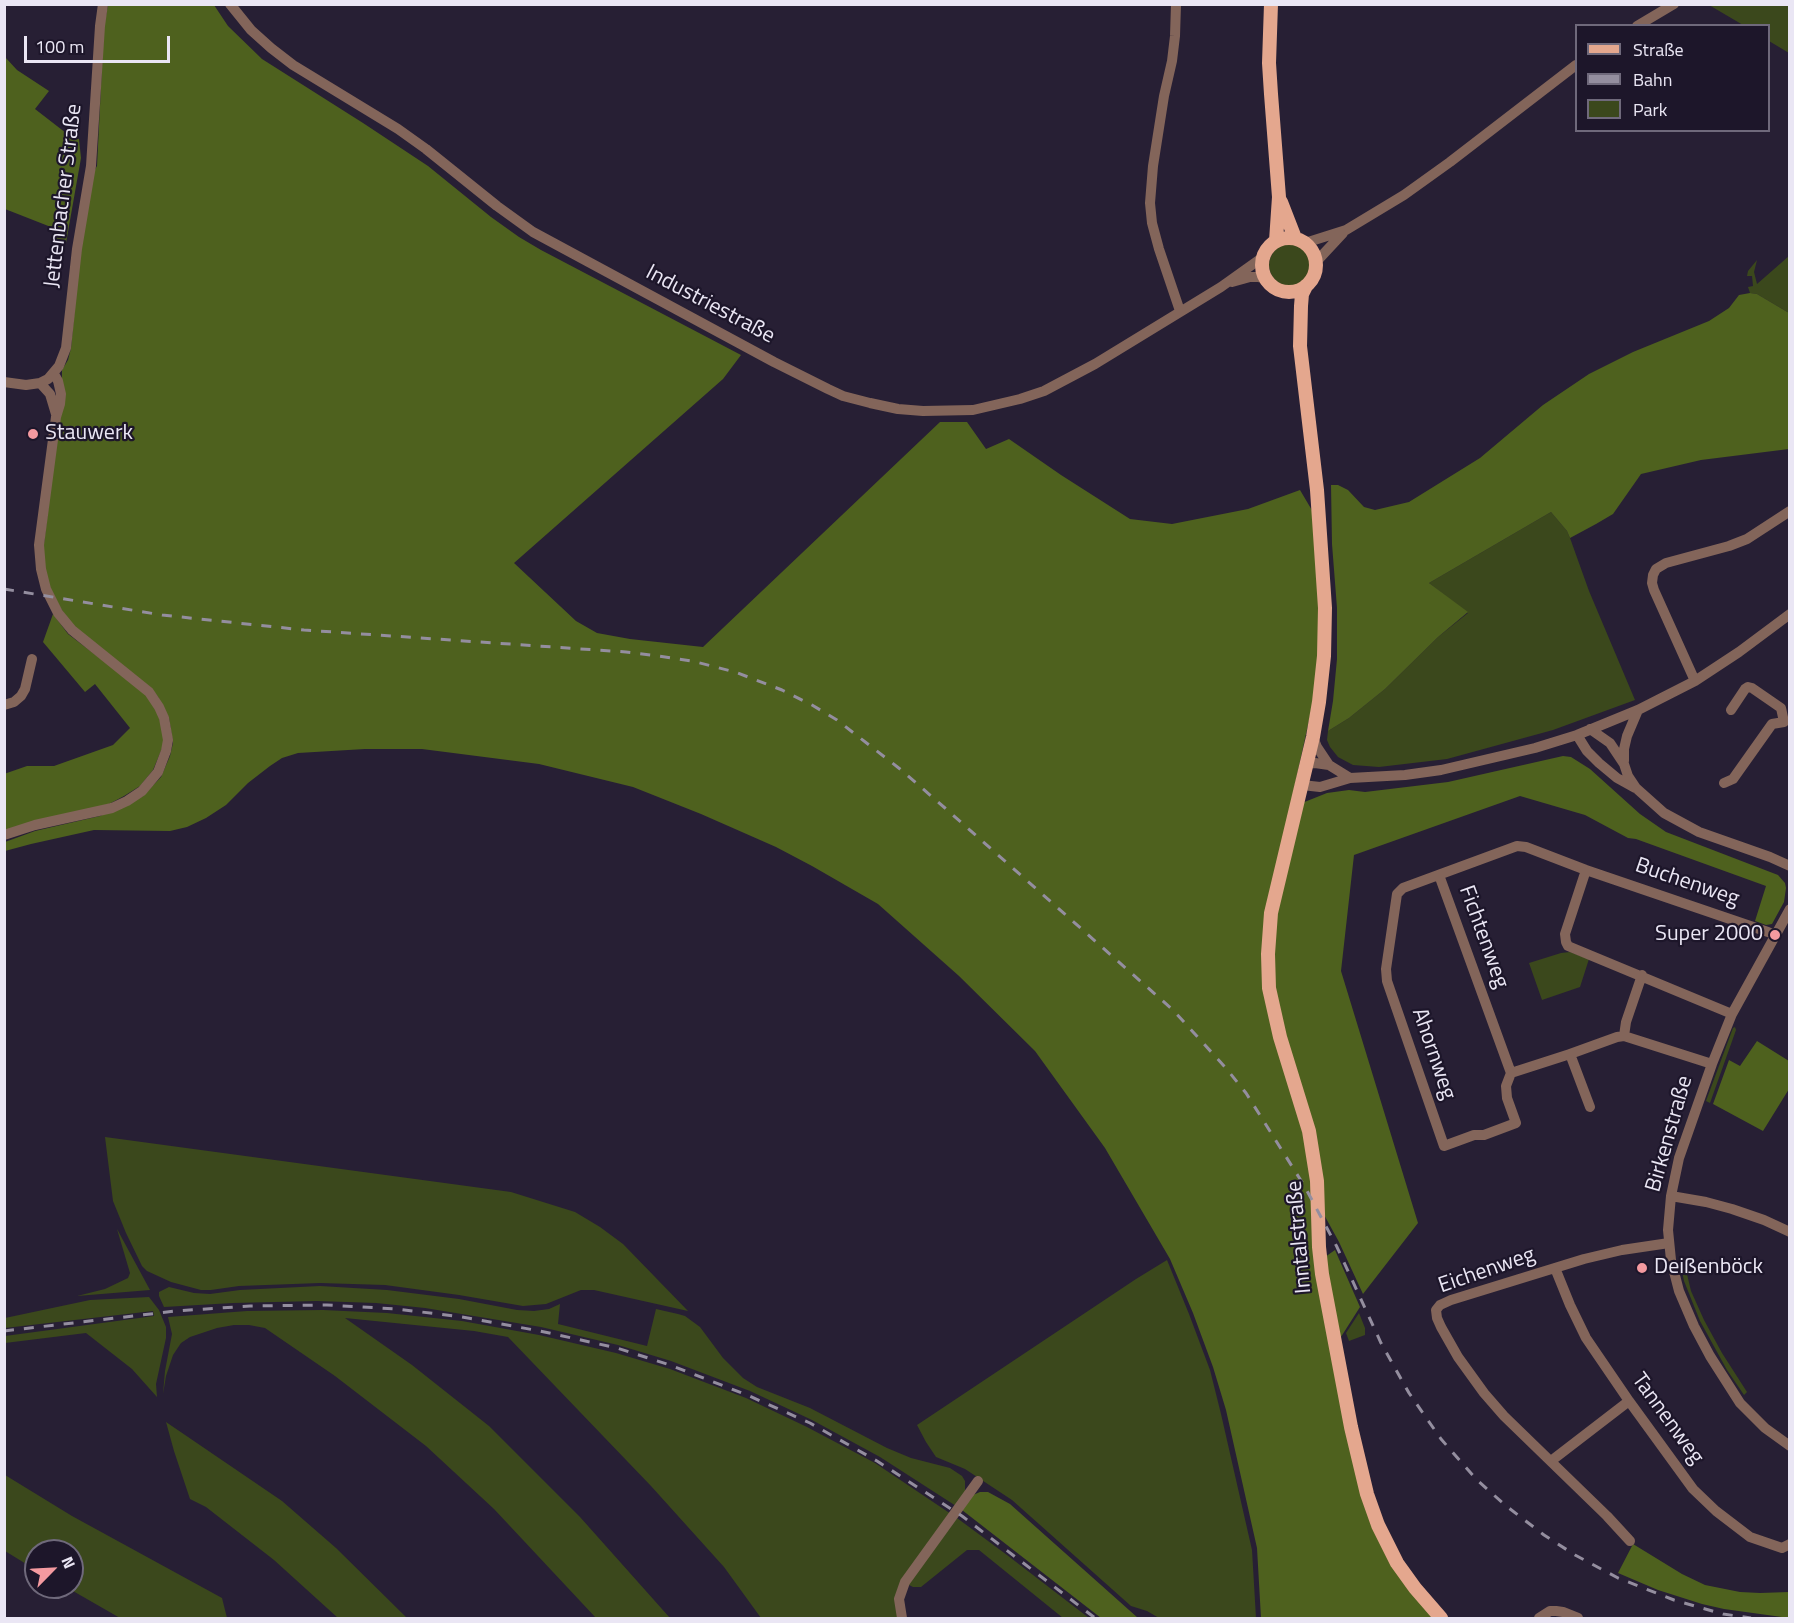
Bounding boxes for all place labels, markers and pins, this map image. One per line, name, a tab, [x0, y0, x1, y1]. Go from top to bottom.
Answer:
place label: Stauwerk	[45, 421, 133, 447]
marker: Stauwerk	[26, 427, 40, 441]
place label: Super 2000	[1655, 922, 1763, 948]
marker: Super 2000	[1768, 928, 1782, 942]
place label: Deißenböck	[1654, 1255, 1763, 1281]
marker: Deißenböck	[1635, 1261, 1649, 1275]

